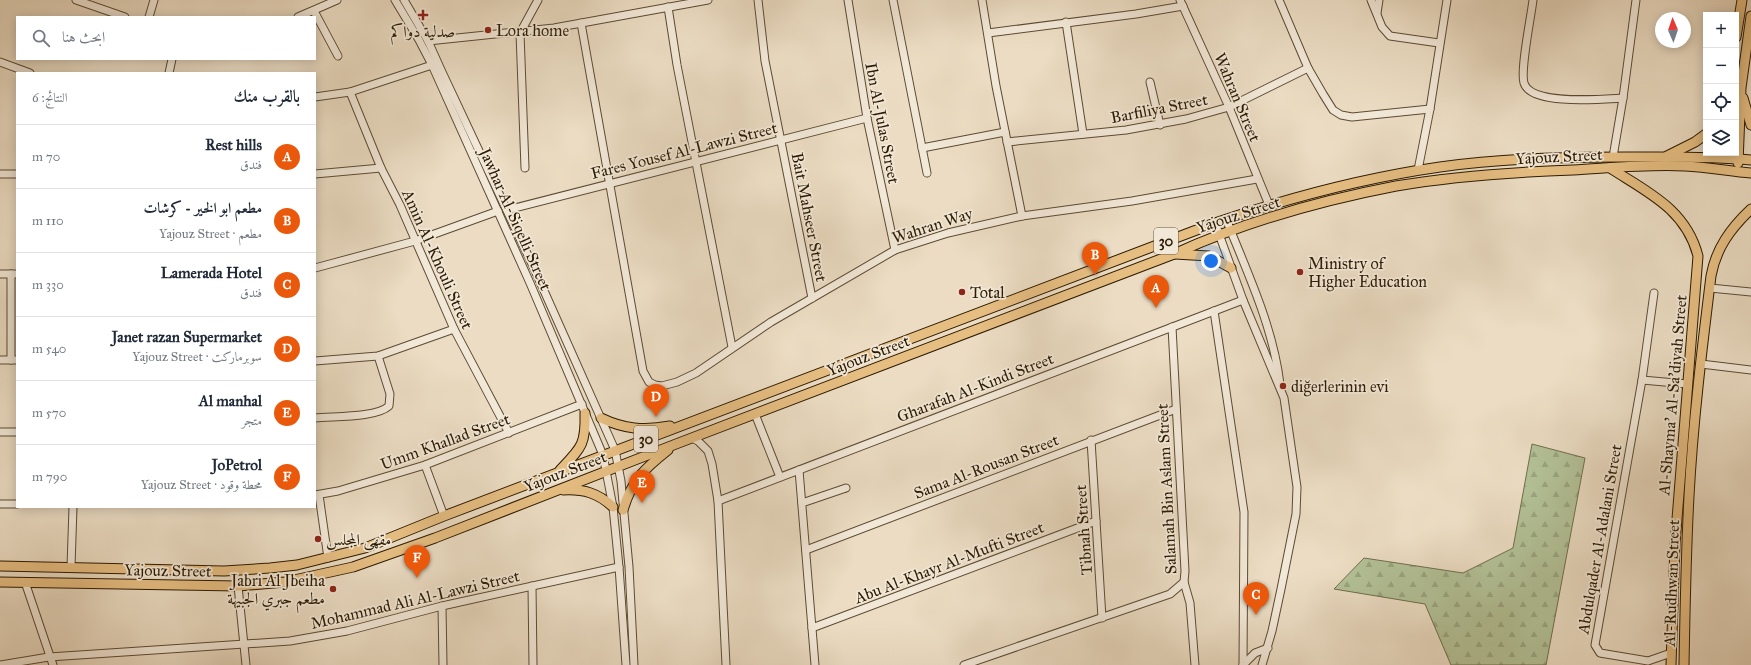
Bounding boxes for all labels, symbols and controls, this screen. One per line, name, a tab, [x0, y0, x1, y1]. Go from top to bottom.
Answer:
marker: صدلية دواكم	[418, 10, 428, 20]
north arrow	[1655, 12, 1691, 48]
map controls	[1703, 12, 1739, 156]
button: +	[1703, 12, 1739, 48]
search box	[16, 16, 316, 60]
place label: Lora home	[496, 21, 570, 40]
place label: صدلية دواكم	[391, 22, 455, 46]
marker: Lora home	[483, 25, 493, 35]
icon: search	[30, 27, 52, 49]
text: ابحث هنا	[62, 28, 105, 46]
button: −	[1703, 48, 1739, 84]
street label: Wahran Street	[1210, 50, 1265, 145]
street label: Ibn Al-Julas Street	[860, 61, 904, 186]
button: locate	[1703, 84, 1739, 120]
text: بالقرب منك	[234, 86, 300, 107]
text: النتائج: 6	[32, 90, 68, 106]
street label: Barfiliya Street	[1109, 90, 1210, 127]
street label: Fares Yousef Al-Lawzi Street	[589, 118, 780, 183]
button: layers	[1703, 120, 1739, 156]
text: Rest hills	[205, 136, 262, 154]
street label: Jawhar Al-Siqelli Street	[474, 143, 556, 294]
street label: Yajouz Street	[1515, 145, 1603, 168]
text: 70 m	[32, 149, 60, 165]
text: A	[283, 149, 291, 165]
street label: Bait Mahseer Street	[788, 151, 831, 284]
text: فندق	[240, 157, 262, 173]
street label: Amin Al-Khouli Street	[398, 185, 477, 332]
street label: Yajouz Street	[1194, 192, 1283, 237]
text: مطعم ابو الخير - كرشات	[143, 199, 262, 217]
street label: Wahran Way	[890, 203, 975, 247]
text: 110 m	[32, 213, 64, 229]
text: B	[283, 213, 291, 229]
text: مطعم · Yajouz Street	[159, 226, 262, 242]
road number: 30	[1154, 228, 1178, 254]
pin: B	[1082, 242, 1108, 275]
your location	[1201, 251, 1221, 271]
place label: Ministry of Higher Education	[1308, 254, 1427, 292]
text: Lamerada Hotel	[161, 264, 262, 282]
marker: Ministry of Higher Education	[1295, 267, 1305, 277]
pin: A	[1143, 275, 1169, 308]
text: 330 m	[32, 277, 64, 293]
text: C	[283, 277, 291, 293]
place label: Total	[970, 283, 1005, 302]
text: فندق	[240, 285, 262, 301]
marker: Total	[957, 287, 967, 297]
street label: Al-Shayma’ Al-Sa’diyah Street	[1654, 294, 1691, 497]
text: Janet razan Supermarket	[112, 328, 262, 346]
street label: Yajouz Street	[824, 331, 913, 380]
text: 540 m	[32, 341, 66, 357]
text: D	[282, 341, 292, 357]
text: سوبرماركت · Yajouz Street	[132, 349, 262, 365]
street label: Gharafah Al-Kindi Street	[894, 349, 1057, 426]
place label: diğerlerinin evi	[1291, 377, 1389, 397]
marker: diğerlerinin evi	[1278, 381, 1288, 391]
pin: D	[643, 384, 669, 417]
text: Al manhal	[199, 392, 262, 410]
street label: Salamah Bin Aslam Street	[1153, 403, 1180, 575]
text: 570 m	[32, 405, 66, 421]
text: E	[282, 405, 292, 421]
street label: Umm Khallad Street	[378, 409, 513, 474]
text: متجر	[241, 413, 262, 429]
road number: 30	[634, 426, 658, 452]
street label: Sama Al-Rousan Street	[911, 430, 1062, 503]
street label: Abdulqader Al-Adalani Street	[1573, 442, 1627, 637]
street label: Yajouz Street	[521, 447, 610, 496]
text: JoPetrol	[212, 456, 262, 474]
text: 790 m	[32, 469, 67, 485]
text: F	[283, 469, 291, 485]
pin: E	[629, 470, 655, 503]
text: محطة وقود · Yajouz Street	[141, 477, 262, 493]
street label: Tibnah Street	[1071, 484, 1096, 576]
street label: Abu Al-Khayr Al-Mufti Street	[851, 517, 1047, 608]
street label: Al-Rudhwan Street	[1660, 519, 1683, 648]
place label: مقهى المجلس	[326, 530, 391, 551]
marker: مقهى المجلس	[313, 534, 323, 544]
pin: F	[404, 545, 430, 578]
street label: Yajouz Street	[124, 560, 212, 581]
street label: Mohammad Ali Al-Lawzi Street	[309, 566, 522, 633]
place label: Jabri Al Jbeiha مطعم جبري الجبيهة	[227, 571, 325, 614]
pin: C	[1243, 582, 1269, 615]
marker: Jabri Al Jbeiha مطعم جبري الجبيهة	[328, 584, 338, 594]

